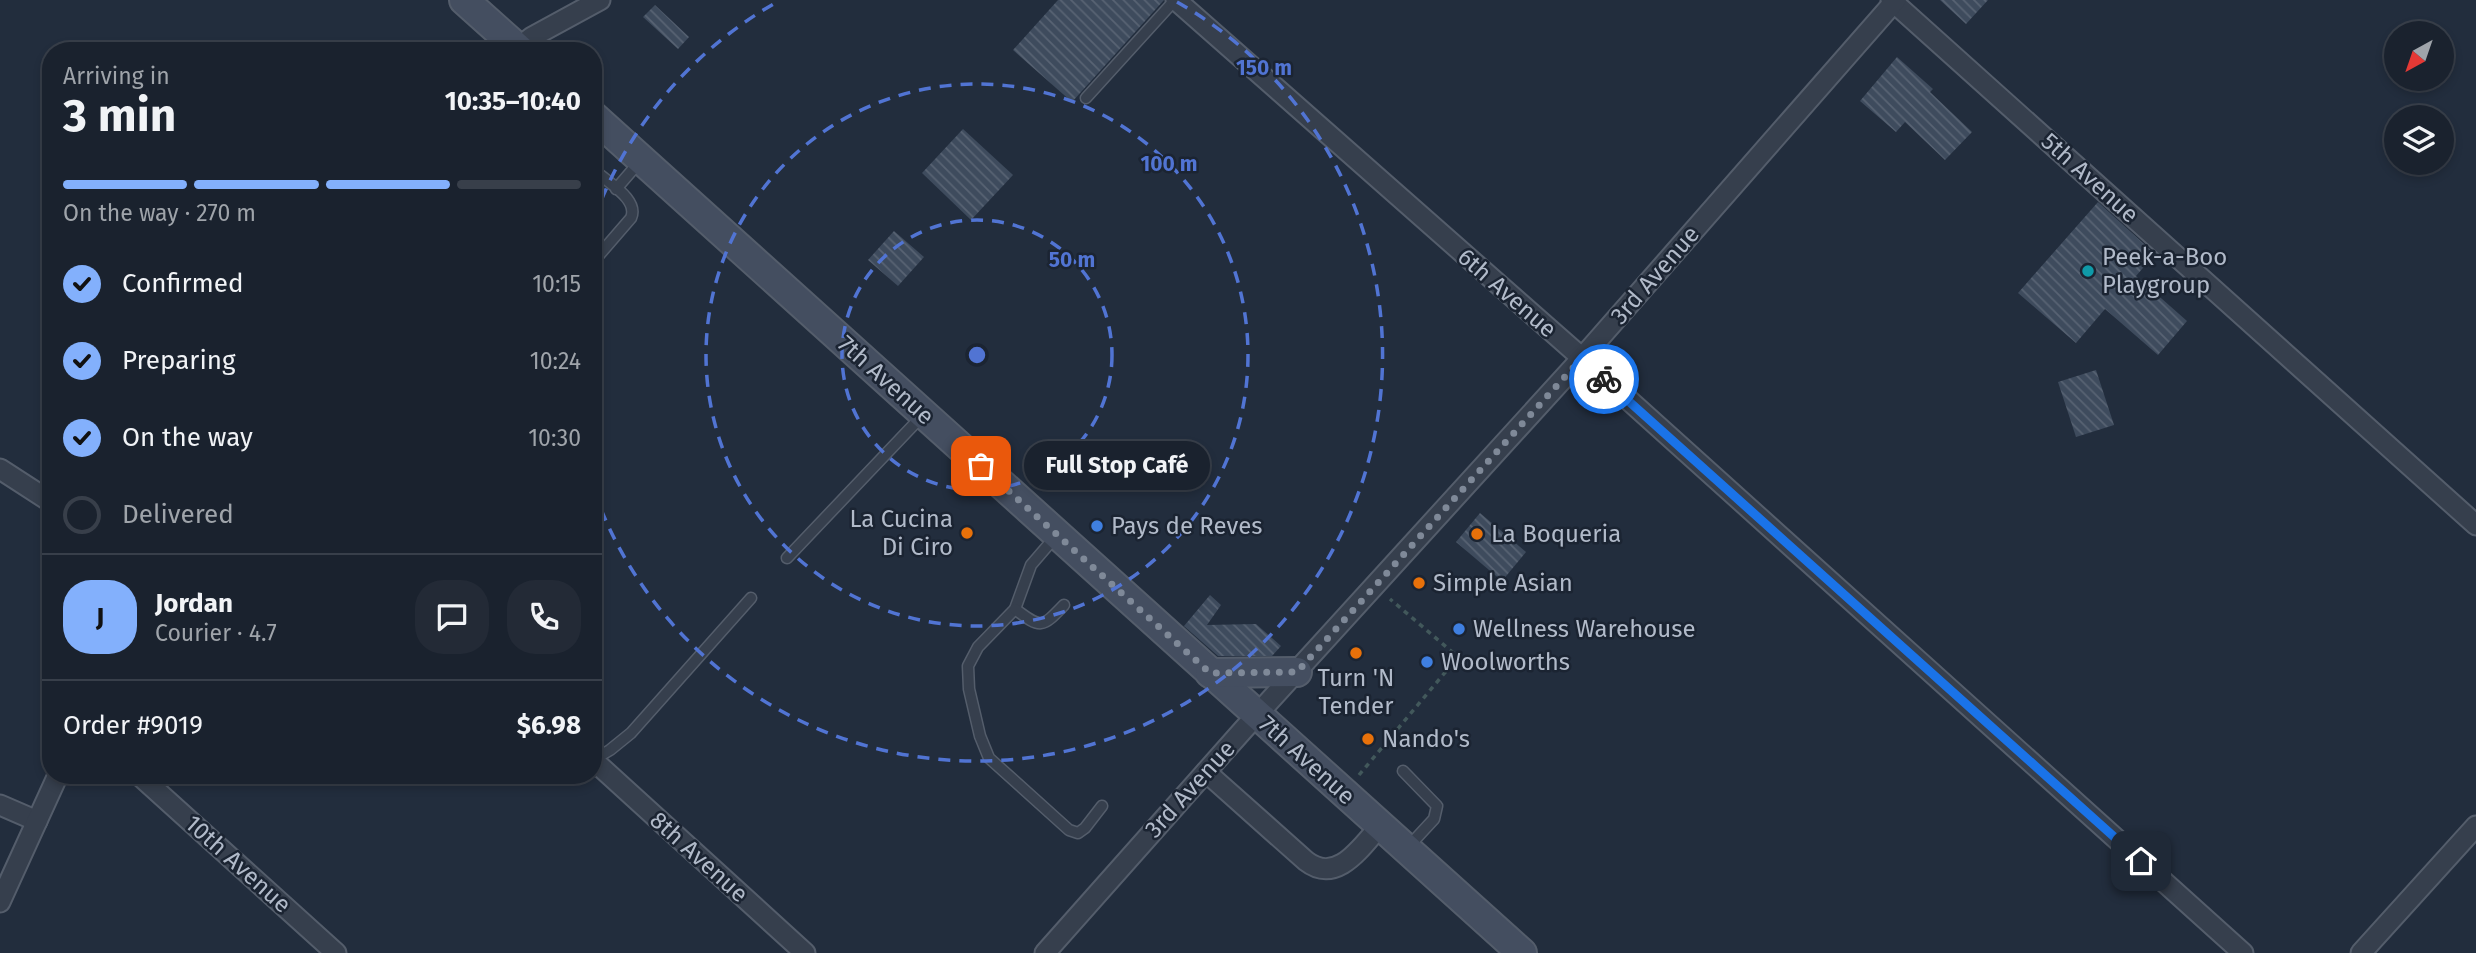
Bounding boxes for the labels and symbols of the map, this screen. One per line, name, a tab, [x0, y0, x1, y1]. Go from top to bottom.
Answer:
north arrow	[2384, 21, 2454, 91]
text: 150 m	[1236, 55, 1292, 81]
street label: 5th Avenue	[2036, 127, 2144, 229]
text: 100 m	[1140, 151, 1198, 177]
street label: 3rd Avenue	[1605, 220, 1705, 330]
street label: 6th Avenue	[1452, 243, 1562, 343]
place label: Peek-a-Boo Playgroup	[2102, 243, 2227, 299]
text: 50 m	[1049, 247, 1095, 273]
marker: Peek-a-Boo Playgroup	[2080, 263, 2096, 279]
street label: 7th Avenue	[832, 330, 940, 430]
centre of rings	[965, 343, 989, 367]
courier	[1569, 344, 1639, 414]
pin	[951, 436, 1011, 496]
callout: Full Stop Café	[1023, 442, 1208, 490]
place label: La Cucina Di Ciro	[850, 505, 953, 561]
place label: Pays de Reves	[1111, 512, 1262, 540]
marker: Pays de Reves	[1089, 518, 1105, 534]
place label: La Boqueria	[1491, 520, 1621, 548]
marker: La Cucina Di Ciro	[959, 525, 975, 541]
marker: La Boqueria	[1469, 526, 1485, 542]
place label: Simple Asian	[1433, 569, 1573, 597]
marker: Simple Asian	[1411, 575, 1427, 591]
place label: Wellness Warehouse	[1473, 615, 1696, 643]
marker: Wellness Warehouse	[1451, 621, 1467, 637]
marker: Turn 'N Tender	[1348, 645, 1364, 661]
place label: Woolworths	[1441, 648, 1570, 676]
marker: Woolworths	[1419, 654, 1435, 670]
place label: Turn 'N Tender	[1318, 664, 1394, 720]
street label: 7th Avenue	[1253, 710, 1361, 810]
place label: Nando's	[1382, 725, 1470, 753]
marker: Nando's	[1360, 731, 1376, 747]
street label: 3rd Avenue	[1139, 735, 1241, 843]
street label: 8th Avenue	[644, 806, 754, 908]
street label: 10th Avenue	[179, 809, 297, 919]
pin	[2111, 831, 2171, 891]

